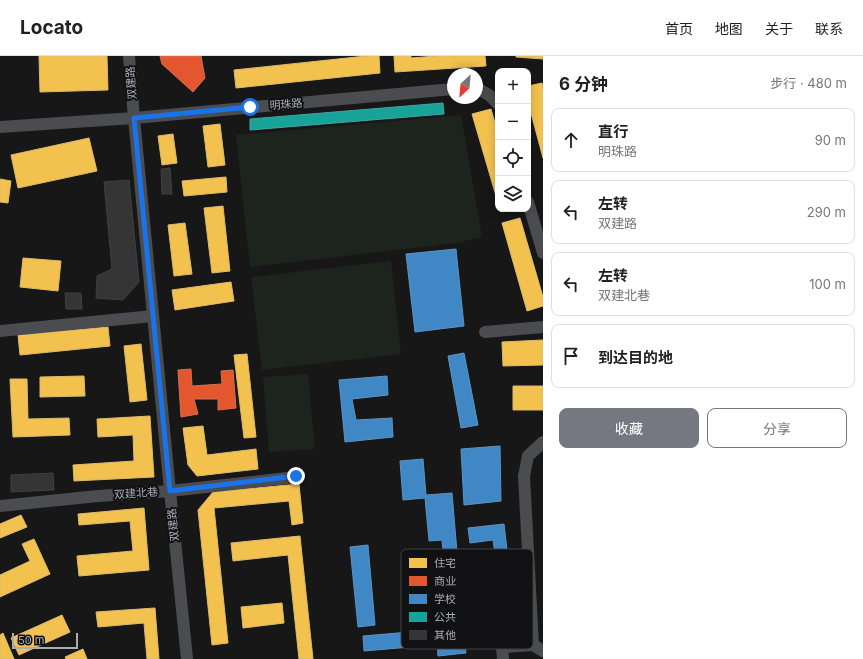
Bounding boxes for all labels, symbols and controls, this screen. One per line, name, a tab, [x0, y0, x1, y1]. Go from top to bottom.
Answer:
text: Locato	[20, 16, 83, 39]
text: 首页	[665, 20, 693, 37]
text: 地图	[715, 20, 743, 37]
text: 关于	[765, 20, 793, 37]
text: 联系	[815, 20, 843, 37]
street label: 双建路	[123, 66, 139, 100]
north arrow	[447, 68, 483, 104]
map controls	[495, 68, 531, 212]
button: +	[495, 68, 531, 104]
text: 6 分钟	[559, 74, 608, 94]
text: 步行 · 480 m	[770, 75, 847, 91]
street label: 明珠路	[269, 96, 303, 112]
route start	[241, 98, 259, 116]
button: −	[495, 104, 531, 140]
text: 直行	[598, 122, 628, 141]
icon: ahead	[560, 129, 582, 151]
text: 90 m	[815, 132, 846, 148]
button: locate	[495, 140, 531, 176]
text: 明珠路	[598, 143, 637, 159]
button: layers	[495, 176, 531, 212]
text: 左转	[598, 194, 628, 213]
icon: left	[560, 201, 582, 223]
text: 290 m	[807, 204, 846, 220]
text: 双建路	[598, 215, 637, 231]
text: 左转	[598, 266, 628, 285]
icon: left	[560, 273, 582, 295]
text: 100 m	[809, 276, 846, 292]
text: 双建北巷	[598, 287, 650, 303]
icon: arrive	[560, 345, 582, 367]
text: 到达目的地	[598, 348, 673, 367]
button: 收藏	[559, 408, 699, 448]
button: 分享	[707, 408, 847, 448]
route end	[287, 467, 305, 485]
street label: 双建北巷	[114, 484, 158, 502]
street label: 双建路	[164, 508, 182, 542]
legend	[401, 549, 533, 649]
text: 住宅	[434, 556, 456, 570]
text: 商业	[434, 574, 456, 588]
text: 学校	[434, 592, 456, 606]
text: 公共	[434, 610, 456, 624]
text: 其他	[434, 628, 456, 642]
scale bar	[12, 631, 78, 650]
text: 50 m	[18, 633, 44, 647]

